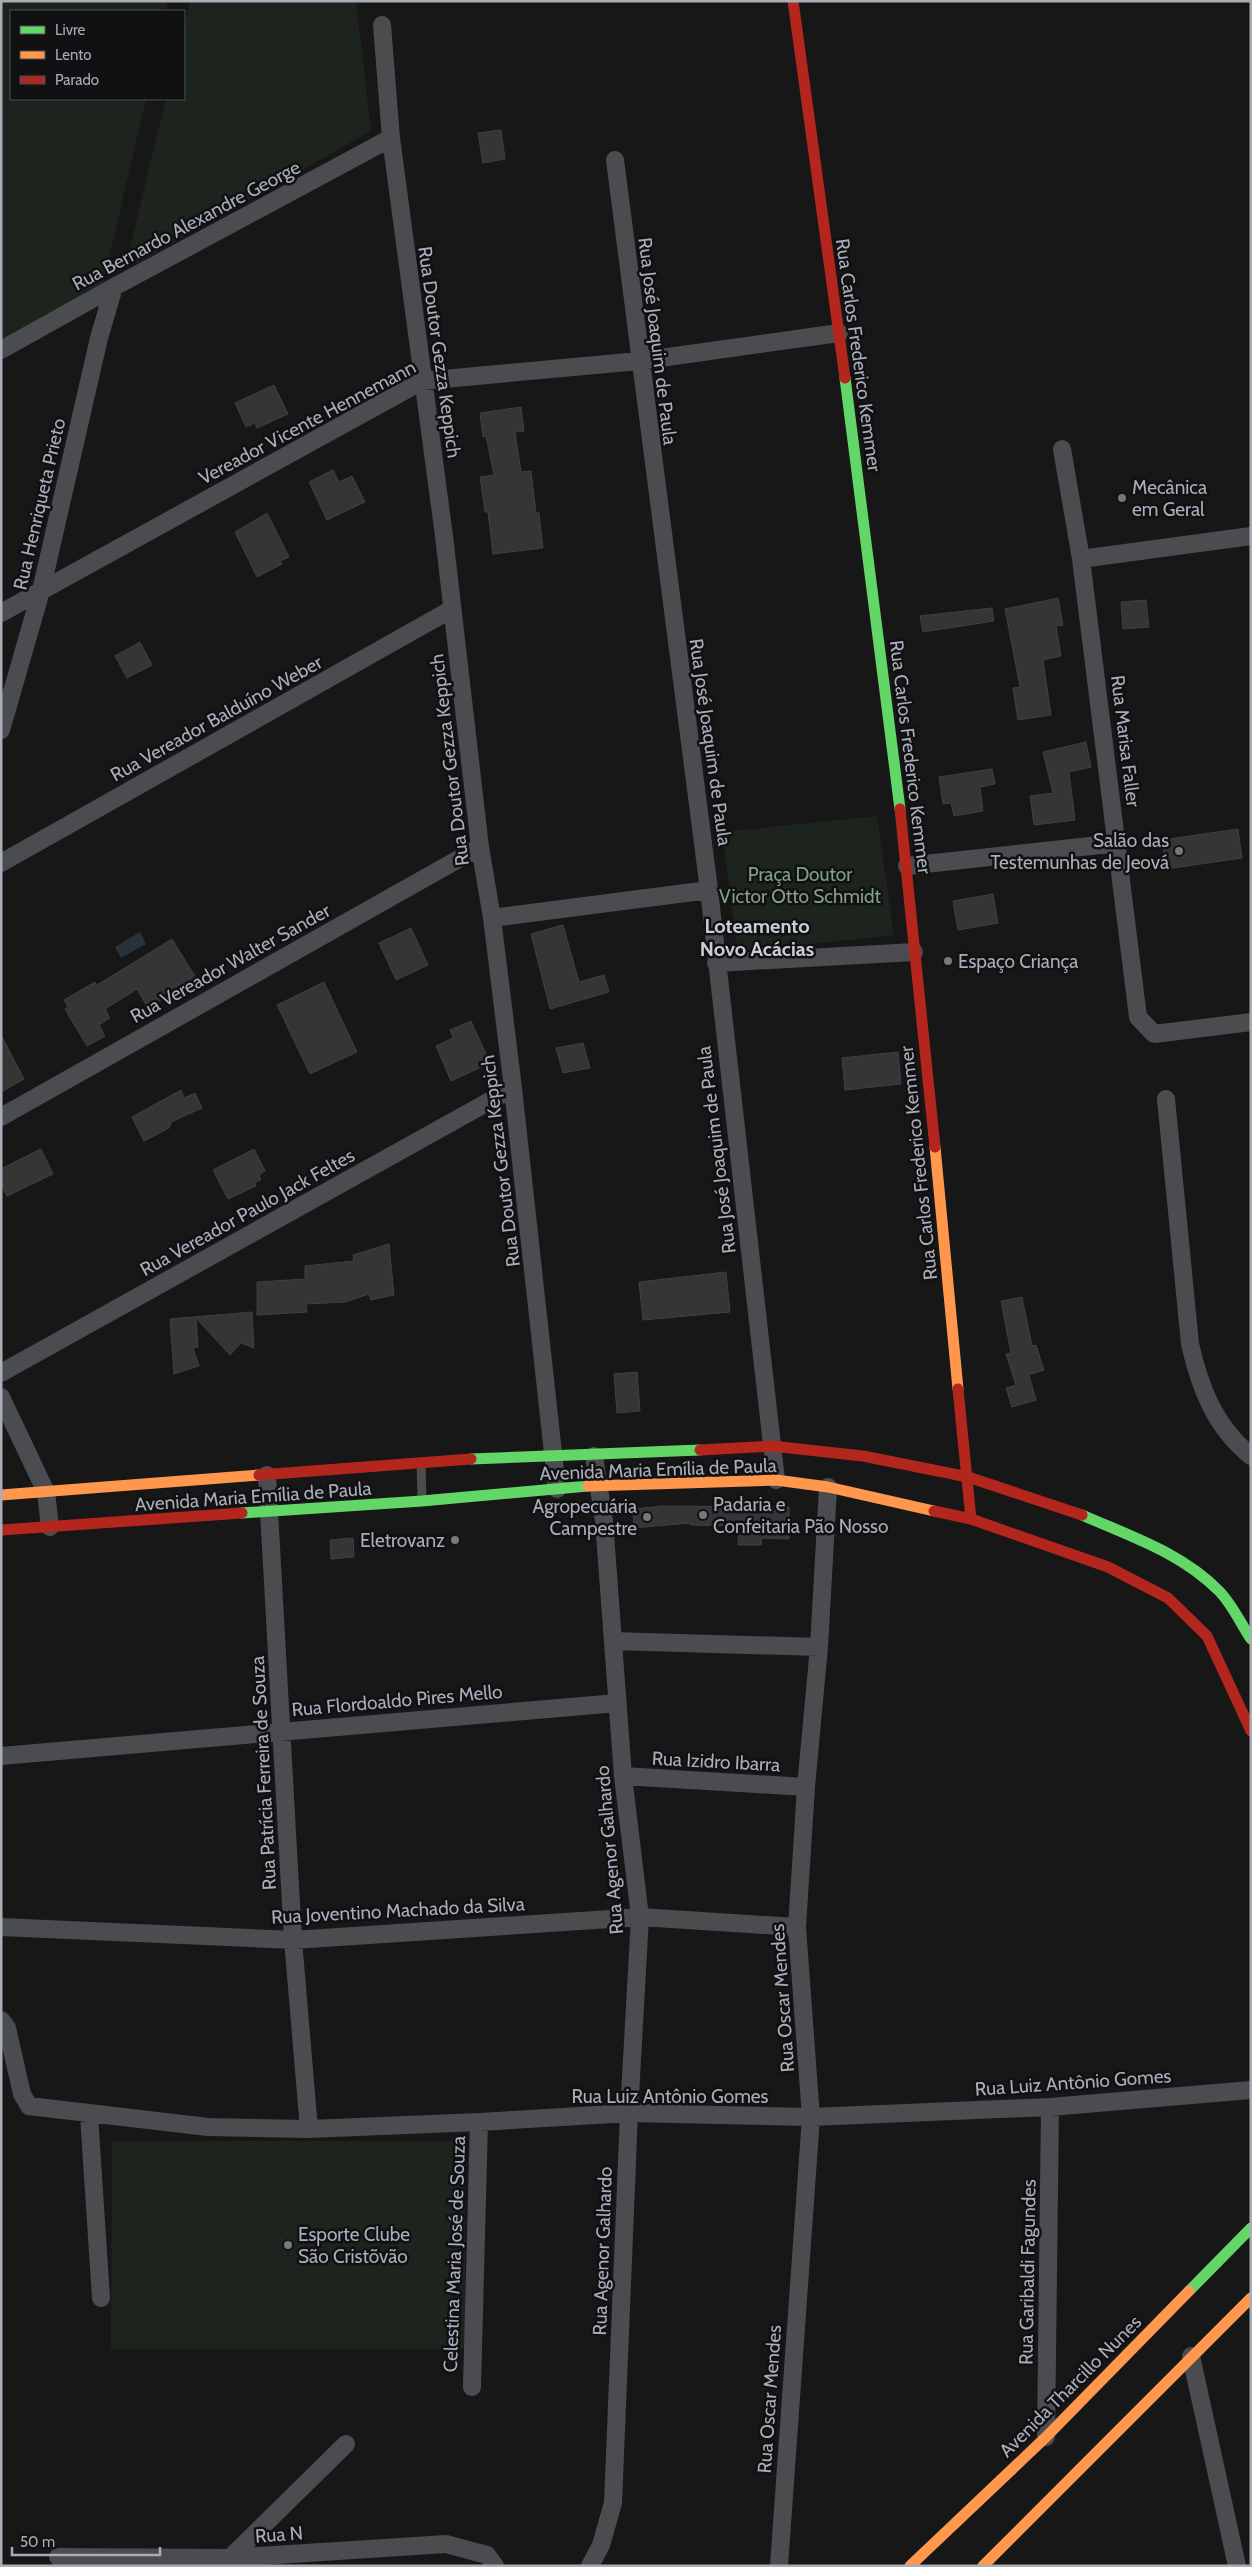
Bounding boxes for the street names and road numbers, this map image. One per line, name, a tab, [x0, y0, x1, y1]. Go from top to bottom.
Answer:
street label: Rua Bernardo Alexandre George	[68, 155, 304, 295]
street label: Rua José Joaquim de Paula	[633, 236, 682, 446]
street label: Rua Carlos Frederico Kemmer	[831, 237, 886, 473]
street label: Rua Doutor Gezza Keppich	[413, 245, 466, 459]
street label: Vereador Vicente Hennemann	[195, 355, 420, 489]
street label: Rua Henriqueta Prieto	[9, 416, 70, 592]
street label: Rua José Joaquim de Paula	[685, 637, 736, 847]
street label: Rua Carlos Frederico Kemmer	[885, 639, 936, 875]
street label: Rua Vereador Balduíno Weber	[106, 651, 326, 786]
street label: Rua Doutor Gezza Keppich	[425, 653, 474, 867]
street label: Rua Marisa Faller	[1106, 674, 1145, 808]
street label: Rua Vereador Walter Sander	[126, 899, 334, 1028]
street label: Rua José Joaquim de Paula	[692, 1045, 741, 1255]
street label: Rua Carlos Frederico Kemmer	[895, 1045, 942, 1281]
street label: Rua Doutor Gezza Keppich	[476, 1054, 525, 1268]
street label: Rua Vereador Paulo Jack Feltes	[136, 1144, 359, 1281]
street label: Avenida Maria Emília de Paula	[539, 1454, 777, 1485]
street label: Avenida Maria Emília de Paula	[134, 1477, 372, 1516]
street label: Rua Patrícia Ferreira de Souza	[246, 1655, 281, 1891]
street label: Rua Flordoaldo Pires Mello	[291, 1680, 503, 1721]
street label: Rua Izidro Ibarra	[651, 1747, 781, 1776]
street label: Rua Agenor Galhardo	[591, 1765, 628, 1935]
street label: Rua Joventino Machado da Silva	[271, 1892, 525, 1929]
street label: Rua Oscar Mendes	[766, 1923, 799, 2073]
street label: Rua Luiz Antônio Gomes	[974, 2064, 1172, 2101]
street label: Rua Luiz Antônio Gomes	[572, 2085, 769, 2108]
street label: Celestina Maria José de Souza	[439, 2135, 470, 2373]
street label: Rua Agenor Galhardo	[588, 2166, 617, 2336]
street label: Rua Garibaldi Fagundes	[1014, 2179, 1041, 2365]
street label: Avenida Tharcillo Nunes	[995, 2310, 1146, 2462]
street label: Rua Oscar Mendes	[753, 2324, 786, 2474]
street label: Rua N	[254, 2521, 304, 2548]

